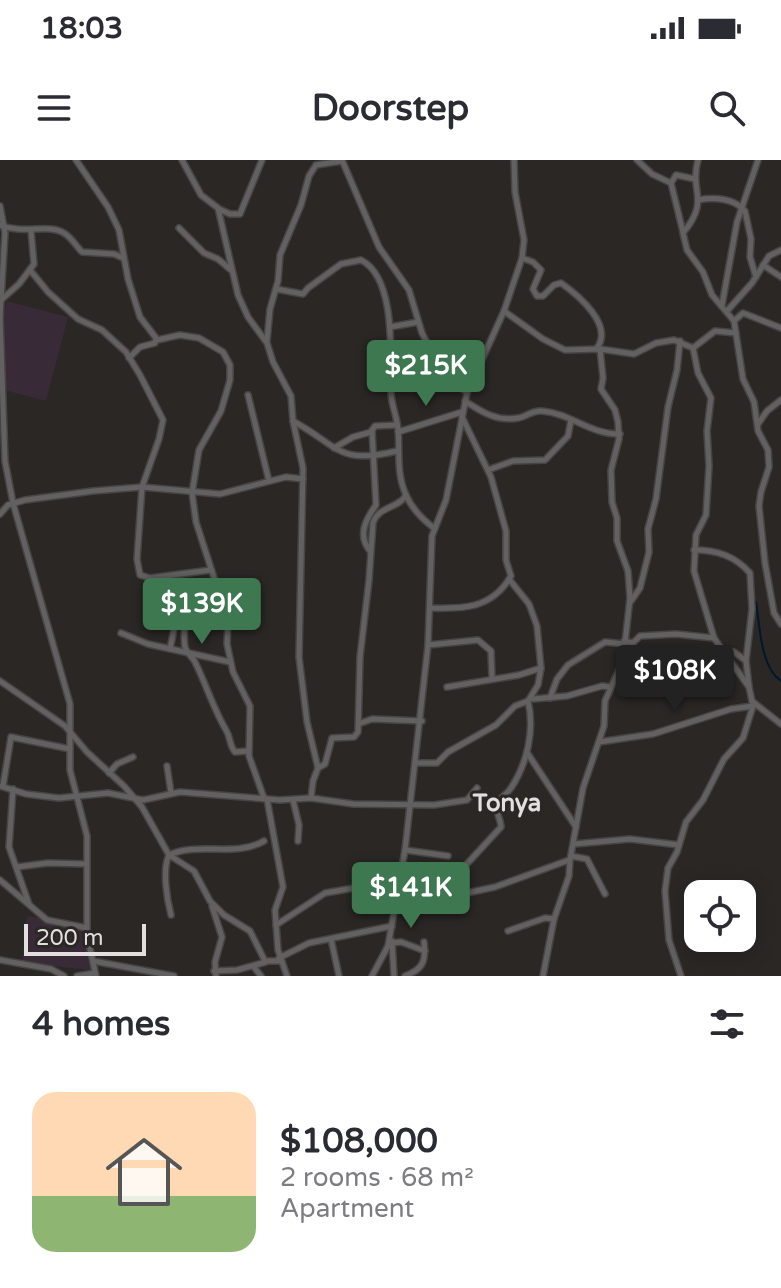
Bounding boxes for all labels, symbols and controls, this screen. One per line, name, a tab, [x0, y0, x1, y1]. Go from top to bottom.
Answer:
text: 18:03	[40, 10, 123, 47]
icon: menu	[32, 86, 76, 130]
icon: search	[705, 86, 749, 130]
text: Doorstep	[312, 87, 469, 130]
pin: $215K	[370, 340, 482, 408]
text: $215K	[385, 350, 467, 381]
pin: $139K	[146, 578, 258, 646]
text: $139K	[161, 588, 243, 619]
pin: $108K	[619, 645, 731, 713]
text: $108K	[634, 655, 716, 686]
district label: Tonya	[472, 789, 541, 818]
pin: $141K	[355, 862, 467, 930]
text: $141K	[370, 872, 452, 903]
map controls	[684, 880, 756, 952]
button: locate	[684, 880, 756, 952]
scale bar	[24, 920, 146, 956]
text: 200 m	[36, 925, 103, 951]
icon: filters	[705, 1002, 749, 1046]
text: 4 homes	[32, 1004, 170, 1045]
text: $108,000	[280, 1121, 438, 1162]
icon: home	[96, 1124, 192, 1220]
text: 2 rooms · 68 m²	[280, 1162, 474, 1193]
text: Apartment	[280, 1193, 414, 1224]

